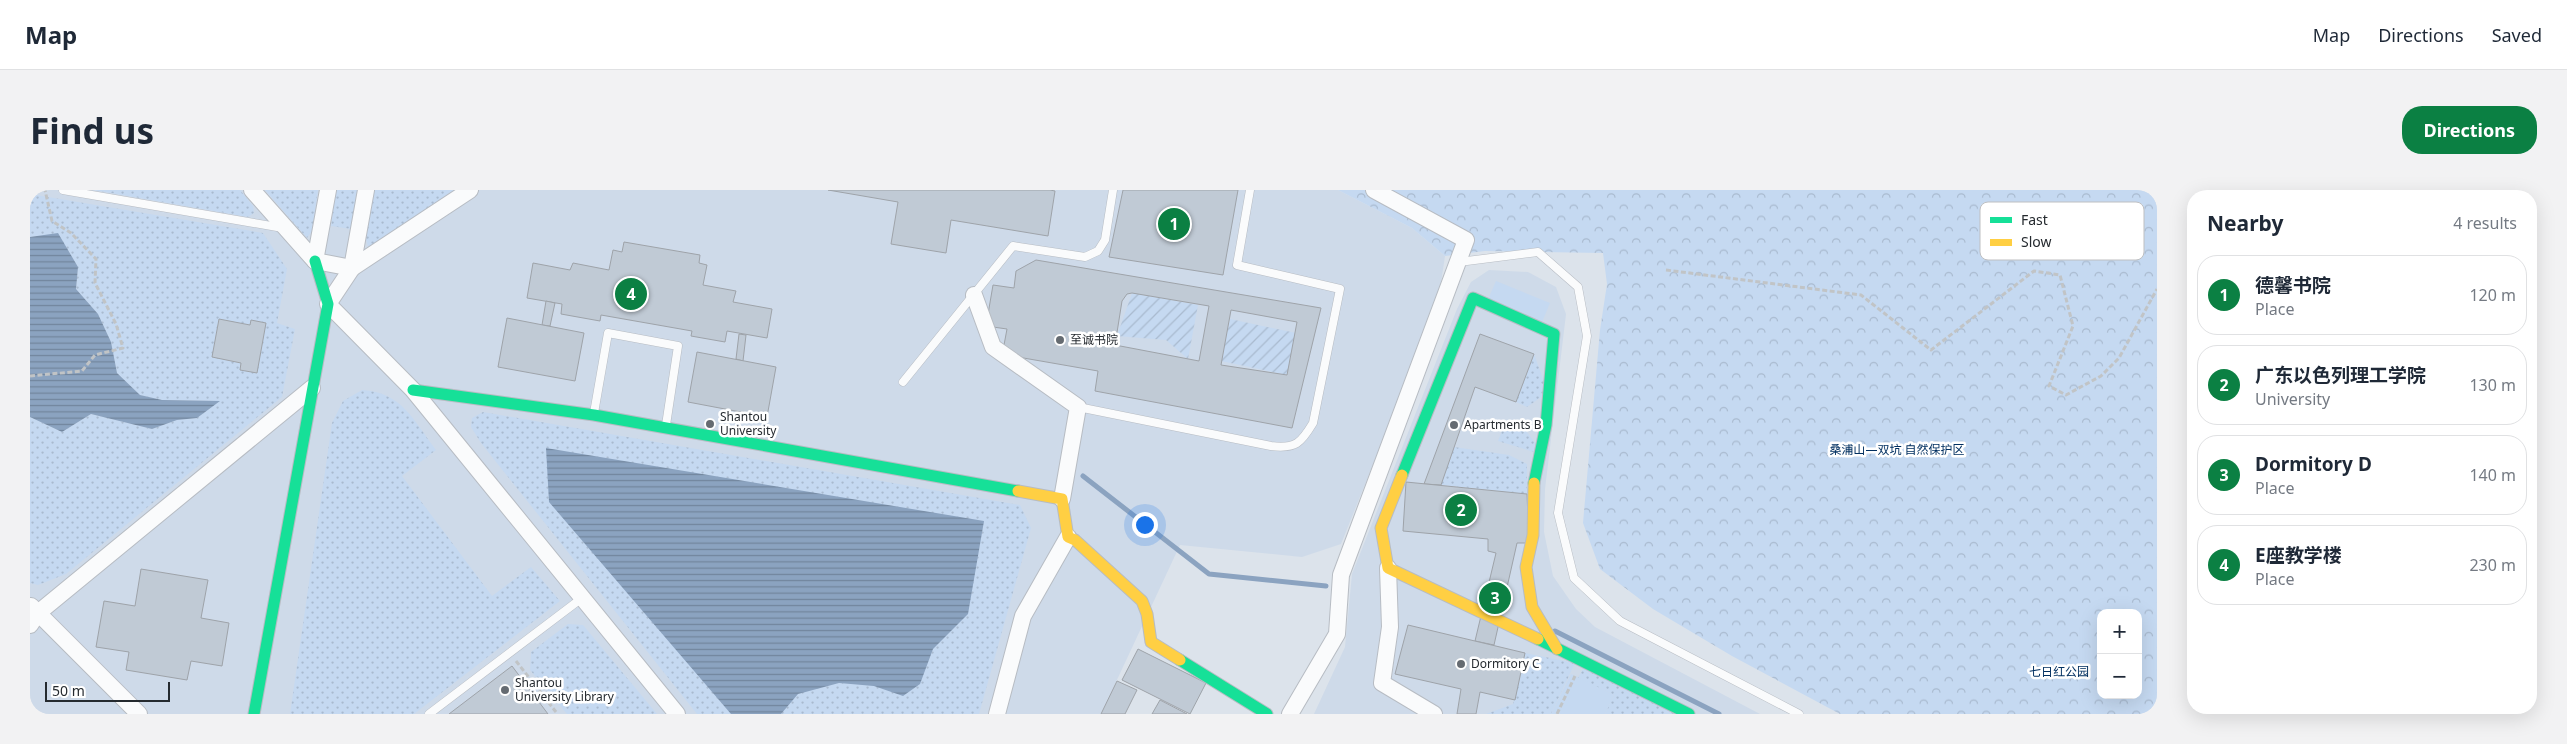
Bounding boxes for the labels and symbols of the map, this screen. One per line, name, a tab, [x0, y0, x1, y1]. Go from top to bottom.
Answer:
legend	[1980, 202, 2144, 260]
pin: 1	[1158, 205, 1190, 243]
text: Fast	[2021, 210, 2048, 229]
text: Slow	[2021, 232, 2052, 251]
pin: 4	[615, 275, 647, 313]
place label: 至诚书院	[1070, 331, 1118, 348]
marker: 至诚书院	[1054, 334, 1066, 346]
place label: Shantou University	[720, 408, 777, 439]
place label: Apartments B	[1464, 416, 1542, 433]
marker: Shantou University	[704, 418, 716, 430]
marker: Apartments B	[1448, 419, 1460, 431]
park label: 桑浦山—双坑 自然保护区	[1829, 441, 1965, 458]
pin: 2	[1445, 491, 1477, 529]
your location	[1132, 512, 1158, 538]
pin: 3	[1479, 579, 1511, 617]
place label: Dormitory C	[1471, 655, 1540, 672]
marker: Dormitory C	[1455, 658, 1467, 670]
park label: 七日红公园	[2029, 663, 2089, 680]
place label: Shantou University Library	[515, 674, 615, 705]
scale bar	[45, 679, 170, 702]
marker: Shantou University Library	[499, 684, 511, 696]

